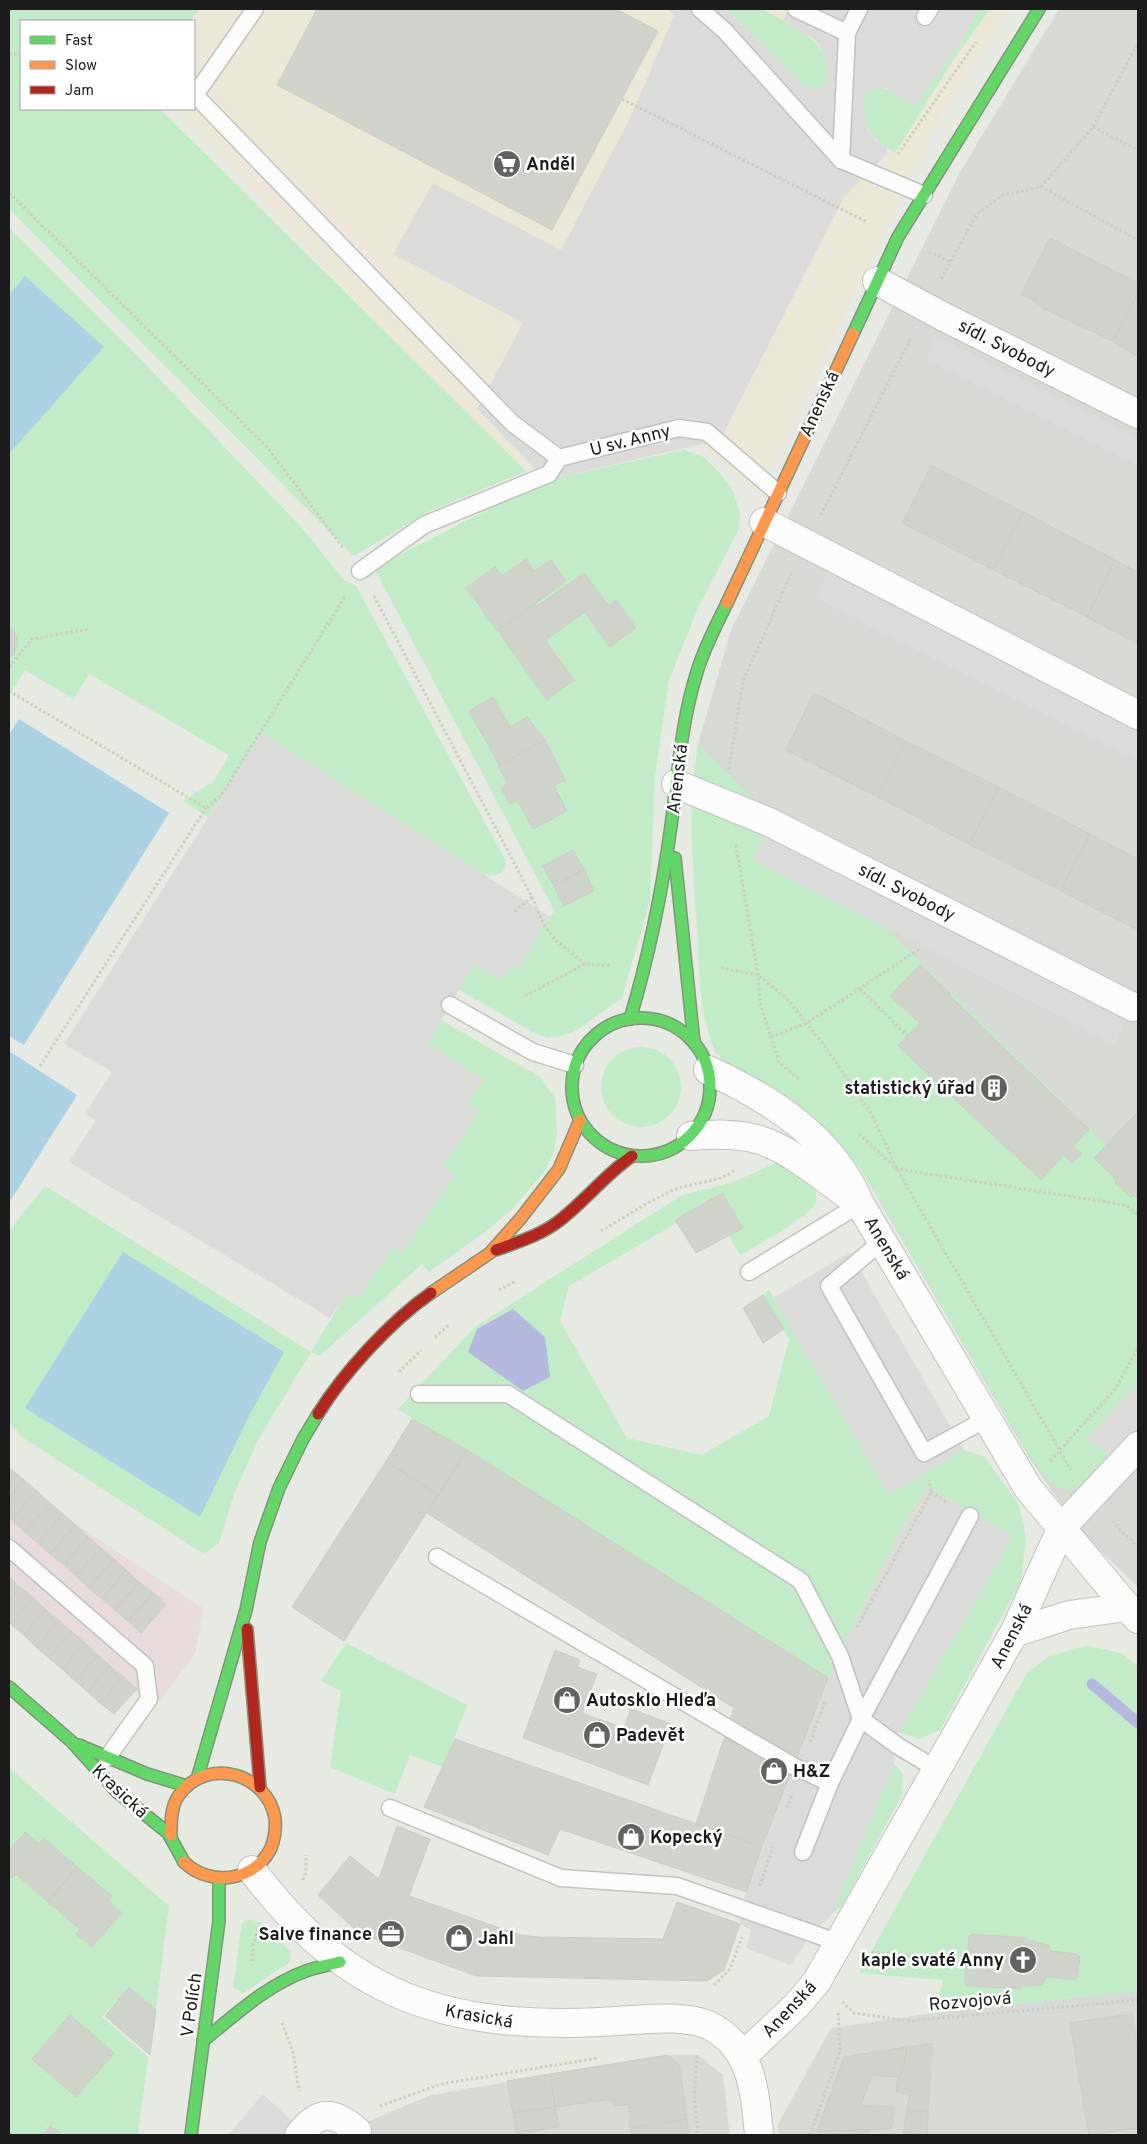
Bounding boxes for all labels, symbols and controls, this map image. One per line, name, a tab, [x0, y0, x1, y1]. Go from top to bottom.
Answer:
legend	[20, 20, 195, 110]
text: Fast	[65, 32, 93, 51]
text: Slow	[65, 57, 97, 76]
text: Jam	[65, 82, 94, 101]
supermarket icon: Anděl	[492, 149, 522, 179]
place label: Anděl	[526, 154, 575, 177]
street label: sídl. Svobody	[954, 315, 1059, 384]
street label: Anenská	[795, 368, 846, 441]
street label: U sv. Anny	[588, 420, 673, 463]
street label: Anenská	[663, 743, 694, 815]
street label: sídl. Svobody	[854, 859, 959, 928]
building icon: statistický úřad	[979, 1073, 1009, 1103]
place label: statistický úřad	[845, 1078, 975, 1101]
street label: Anenská	[858, 1213, 914, 1285]
street label: Anenská	[986, 1600, 1038, 1673]
shop icon: Autosklo Hleďa	[552, 1685, 582, 1715]
place label: Autosklo Hleďa	[586, 1690, 716, 1713]
shop icon: Padevět	[582, 1720, 612, 1750]
place label: Padevět	[616, 1725, 685, 1748]
shop icon: H&Z	[759, 1756, 789, 1786]
street label: Krasická	[86, 1760, 152, 1824]
place label: H&Z	[793, 1761, 830, 1784]
shop icon: Kopecký	[616, 1822, 646, 1852]
place label: Kopecký	[650, 1827, 723, 1850]
office icon: Salve finance	[376, 1919, 406, 1949]
shop icon: Jahl	[444, 1923, 474, 1953]
place label: Salve finance	[258, 1924, 372, 1947]
place label: Jahl	[478, 1928, 514, 1951]
church icon: kaple svaté Anny	[1008, 1945, 1038, 1975]
place label: kaple svaté Anny	[861, 1950, 1004, 1973]
street label: V Polích	[177, 1971, 208, 2039]
street label: Anenská	[758, 1977, 822, 2043]
street label: Rozvojová	[928, 1987, 1012, 2018]
street label: Krasická	[443, 2000, 515, 2035]

